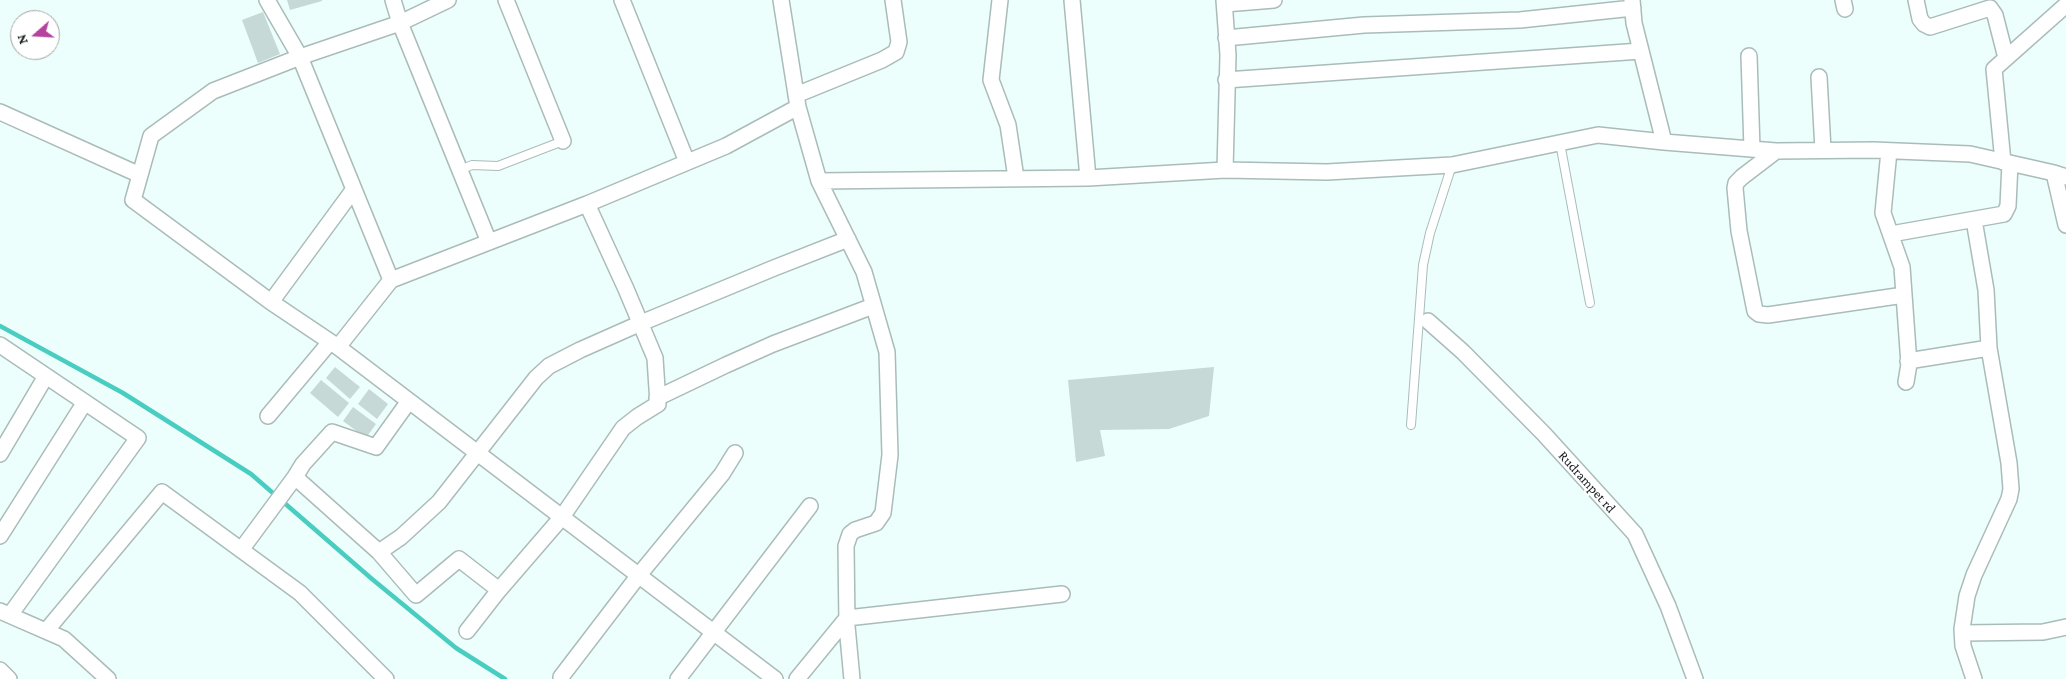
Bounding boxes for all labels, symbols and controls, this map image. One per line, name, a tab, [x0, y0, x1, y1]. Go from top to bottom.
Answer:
north arrow	[10, 10, 60, 60]
text: N	[13, 32, 31, 47]
street label: Rudrampet rd	[1555, 448, 1619, 516]

